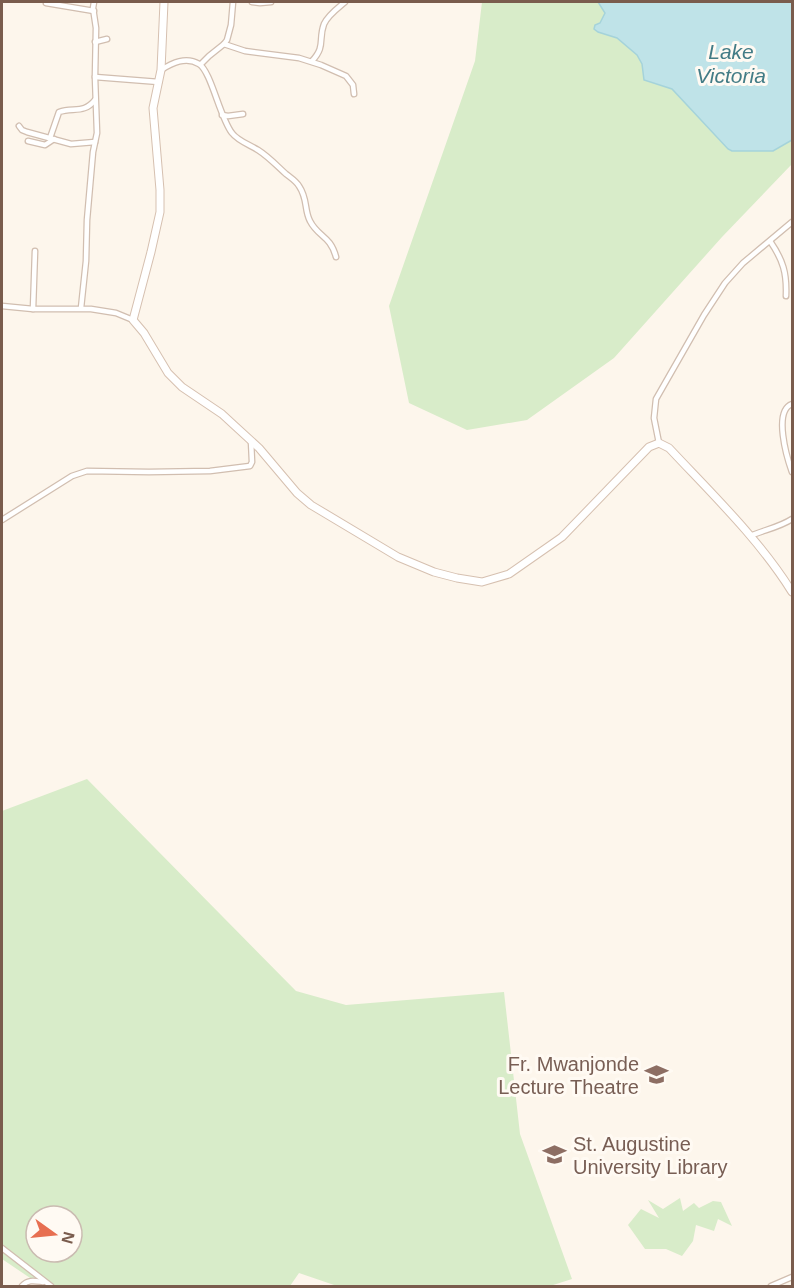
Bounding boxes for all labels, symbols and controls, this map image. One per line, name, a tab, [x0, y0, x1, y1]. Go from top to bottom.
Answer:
water label: Lake Victoria	[696, 40, 766, 87]
place label: Fr. Mwanjonde Lecture Theatre	[498, 1053, 639, 1098]
school or university icon: Fr. Mwanjonde Lecture Theatre	[644, 1062, 670, 1088]
place label: St. Augustine University Library	[573, 1133, 727, 1178]
school or university icon: St. Augustine University Library	[542, 1142, 568, 1168]
north arrow	[24, 1204, 84, 1264]
text: N	[58, 1230, 78, 1246]

